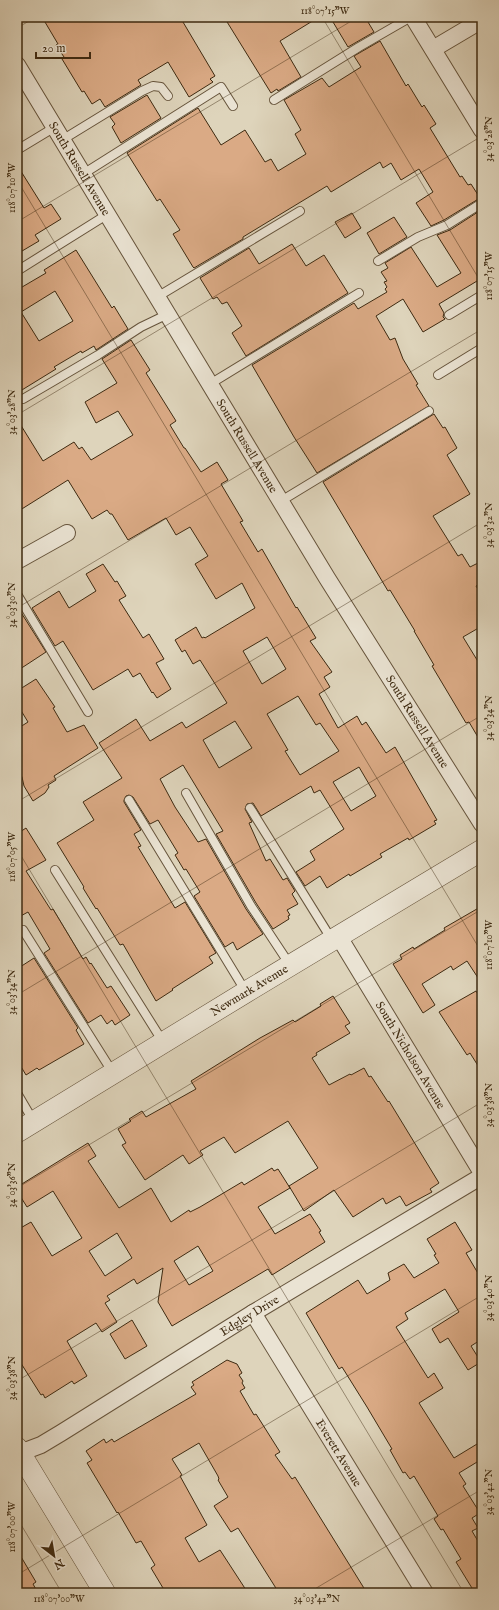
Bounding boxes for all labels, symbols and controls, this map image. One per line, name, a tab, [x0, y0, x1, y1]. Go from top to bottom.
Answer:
text: 118°07'15"W	[301, 5, 350, 18]
scale bar	[36, 34, 90, 60]
text: 20 m	[42, 41, 65, 56]
text: 34°03'28"N	[483, 116, 496, 162]
street label: South Russell Avenue	[45, 119, 114, 219]
text: 118°07'10"W	[6, 163, 19, 213]
text: 118°07'15"W	[483, 251, 496, 300]
text: 34°03'28"N	[6, 389, 19, 435]
street label: South Russell Avenue	[213, 396, 281, 496]
text: 34°03'32"N	[483, 502, 496, 548]
text: 34°03'30"N	[6, 582, 19, 628]
street label: South Russell Avenue	[382, 672, 452, 771]
text: 34°03'34"N	[483, 695, 496, 741]
text: 118°07'05"W	[6, 832, 19, 882]
text: 118°07'10"W	[483, 920, 496, 970]
street label: Newmark Avenue	[208, 961, 291, 1020]
text: 34°03'34"N	[6, 969, 19, 1015]
street label: South Nicholson Avenue	[372, 999, 449, 1112]
text: 34°03'38"N	[483, 1082, 496, 1127]
text: 34°03'36"N	[6, 1162, 19, 1207]
text: 34°03'40"N	[483, 1274, 496, 1321]
street label: Edgley Drive	[217, 1292, 282, 1340]
text: 34°03'38"N	[6, 1355, 19, 1400]
street label: Everett Avenue	[312, 1416, 365, 1490]
text: 34°03'42"N	[483, 1468, 496, 1515]
text: 118°07'00"W	[6, 1501, 19, 1553]
north arrow	[34, 1536, 74, 1576]
text: N	[51, 1555, 67, 1572]
text: 118°07'00"W	[33, 1593, 85, 1606]
text: 34°03'42"N	[294, 1593, 341, 1606]

